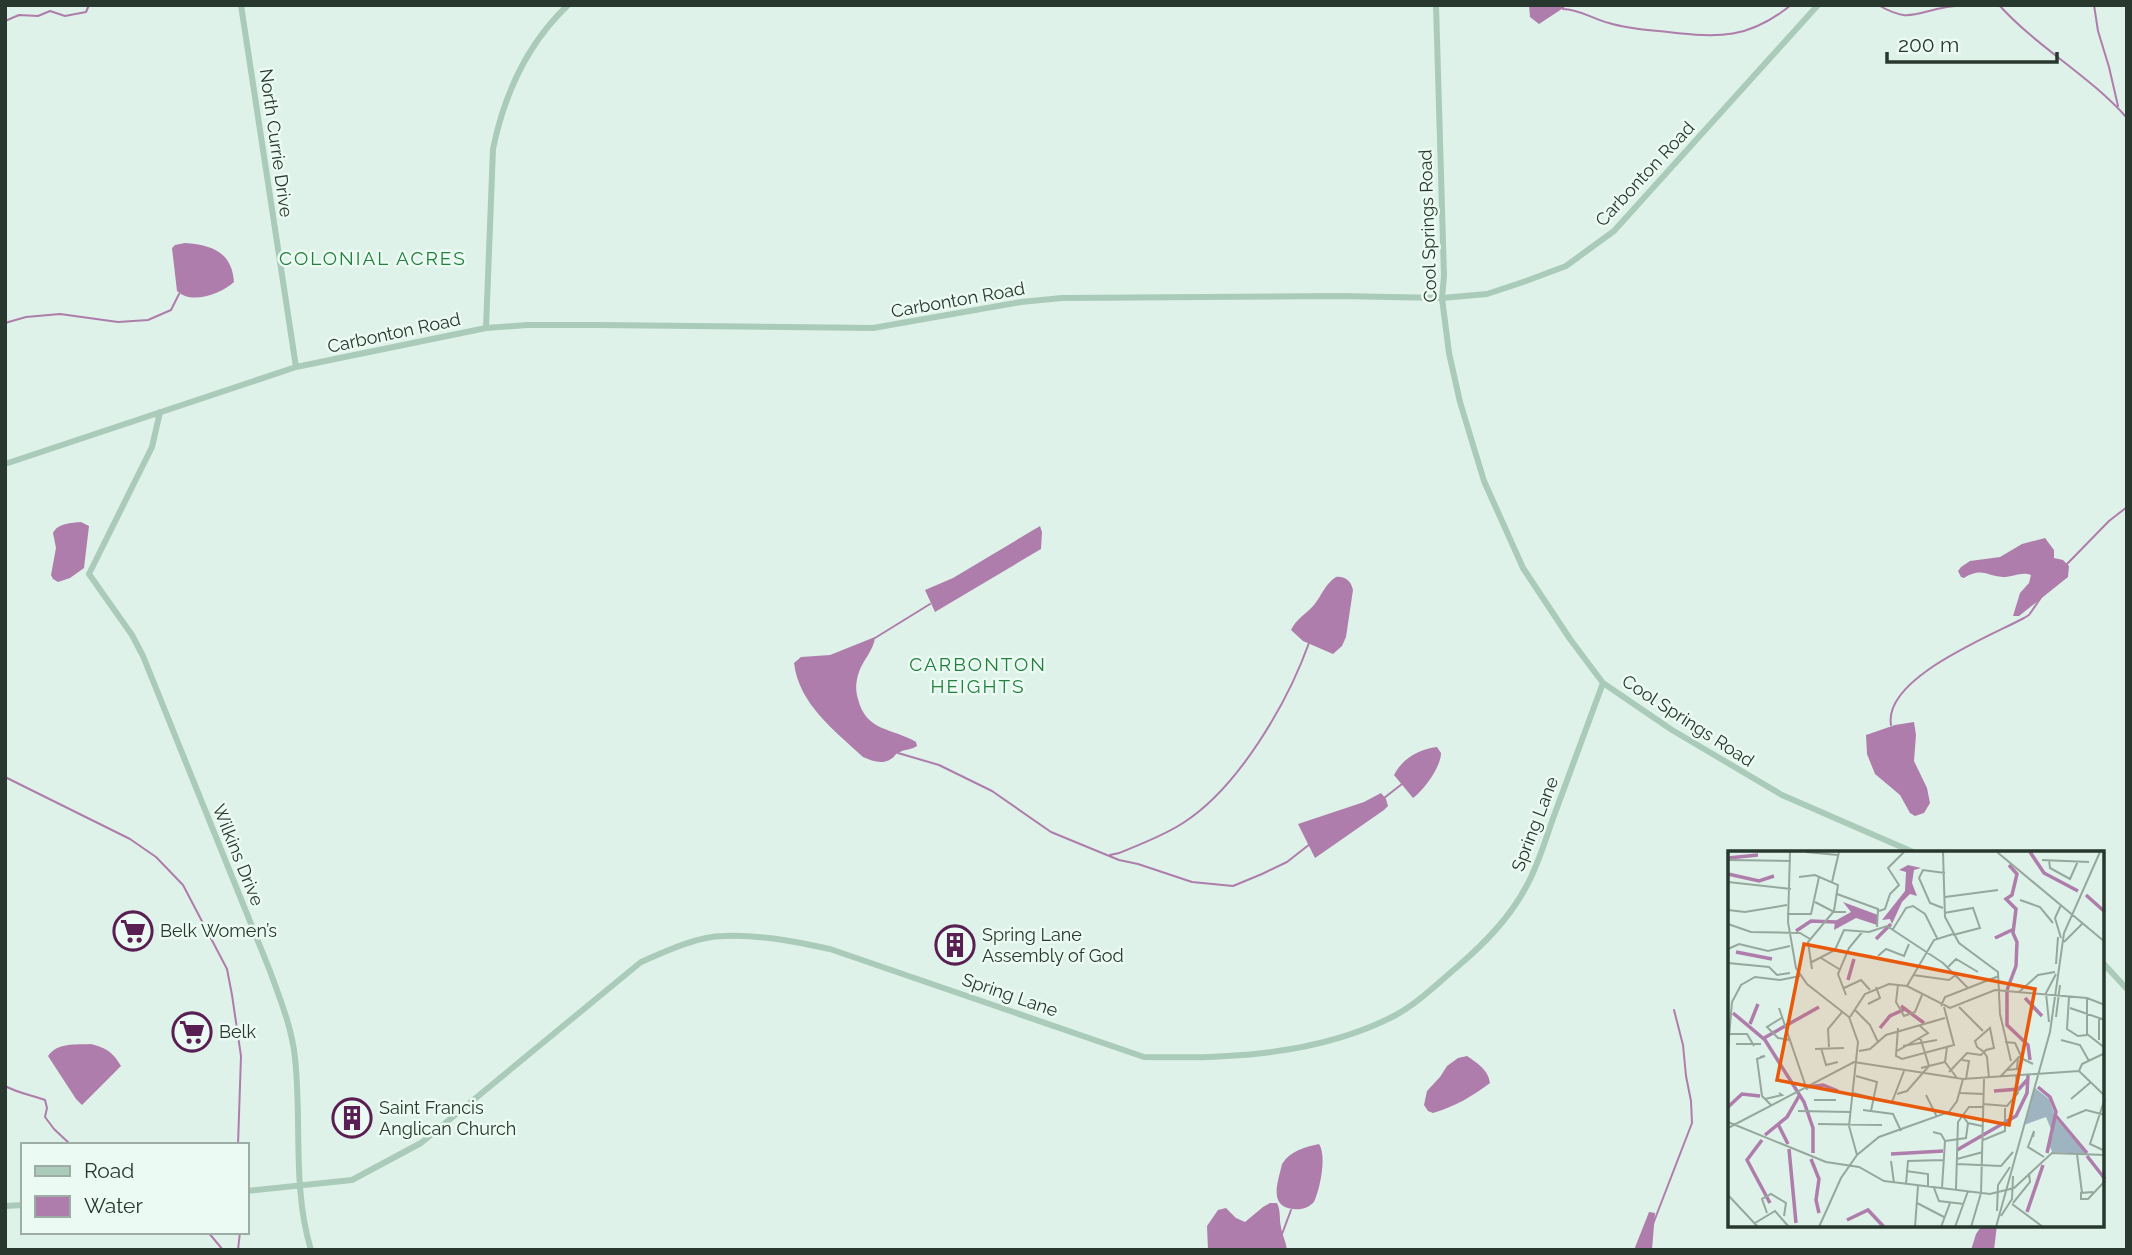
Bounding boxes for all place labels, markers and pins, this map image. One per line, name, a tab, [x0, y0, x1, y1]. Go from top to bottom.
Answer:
supermarket icon: Belk Women’s	[112, 910, 154, 952]
place label: Belk Women’s	[160, 920, 277, 941]
building icon: Spring Lane Assembly of God	[934, 924, 976, 966]
place label: Spring Lane Assembly of God	[982, 924, 1124, 966]
supermarket icon: Belk	[171, 1011, 213, 1053]
place label: Belk	[219, 1021, 256, 1042]
building icon: Saint Francis Anglican Church	[331, 1097, 373, 1139]
place label: Saint Francis Anglican Church	[379, 1097, 516, 1139]

